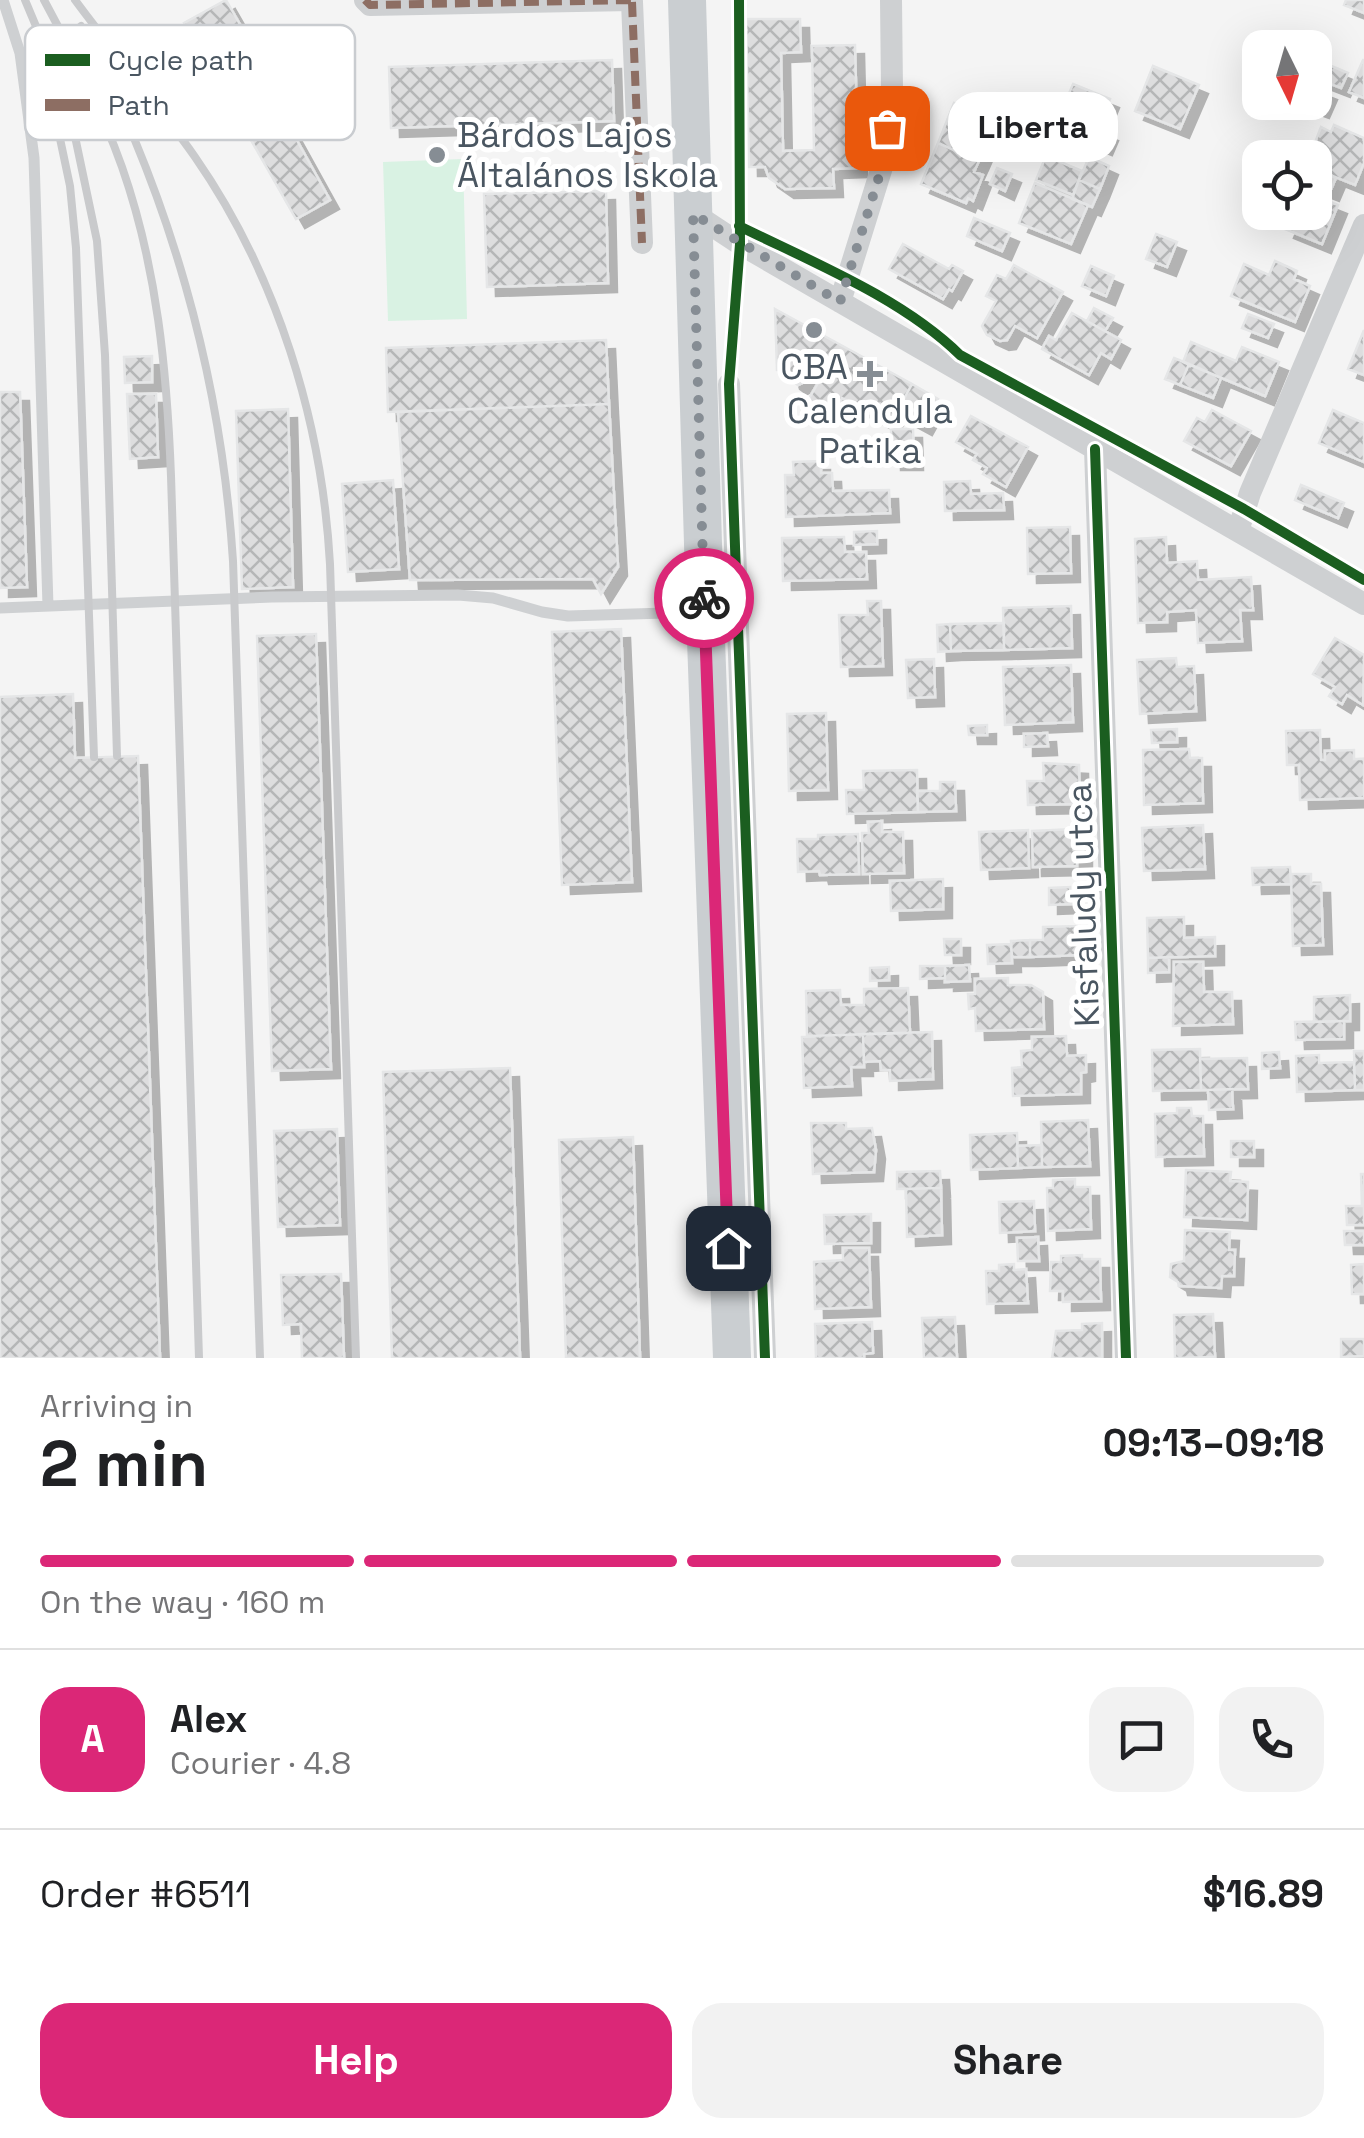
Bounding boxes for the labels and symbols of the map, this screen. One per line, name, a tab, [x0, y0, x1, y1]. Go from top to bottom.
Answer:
legend	[25, 25, 355, 140]
north arrow	[1242, 30, 1332, 120]
text: Cycle path	[108, 42, 254, 78]
pin	[845, 86, 930, 171]
text: Path	[108, 87, 170, 123]
callout: Liberta	[947, 93, 1117, 163]
place label: Bárdos Lajos Általános Iskola	[457, 113, 718, 197]
marker: Bárdos Lajos Általános Iskola	[426, 144, 448, 166]
marker: CBA	[803, 319, 825, 341]
place label: CBA	[780, 345, 848, 389]
marker: Calendula Patika	[859, 363, 881, 385]
place label: Calendula Patika	[787, 389, 953, 473]
courier	[654, 548, 754, 648]
street label: Kisfaludy utca	[1057, 782, 1109, 1028]
pin	[686, 1206, 771, 1291]

